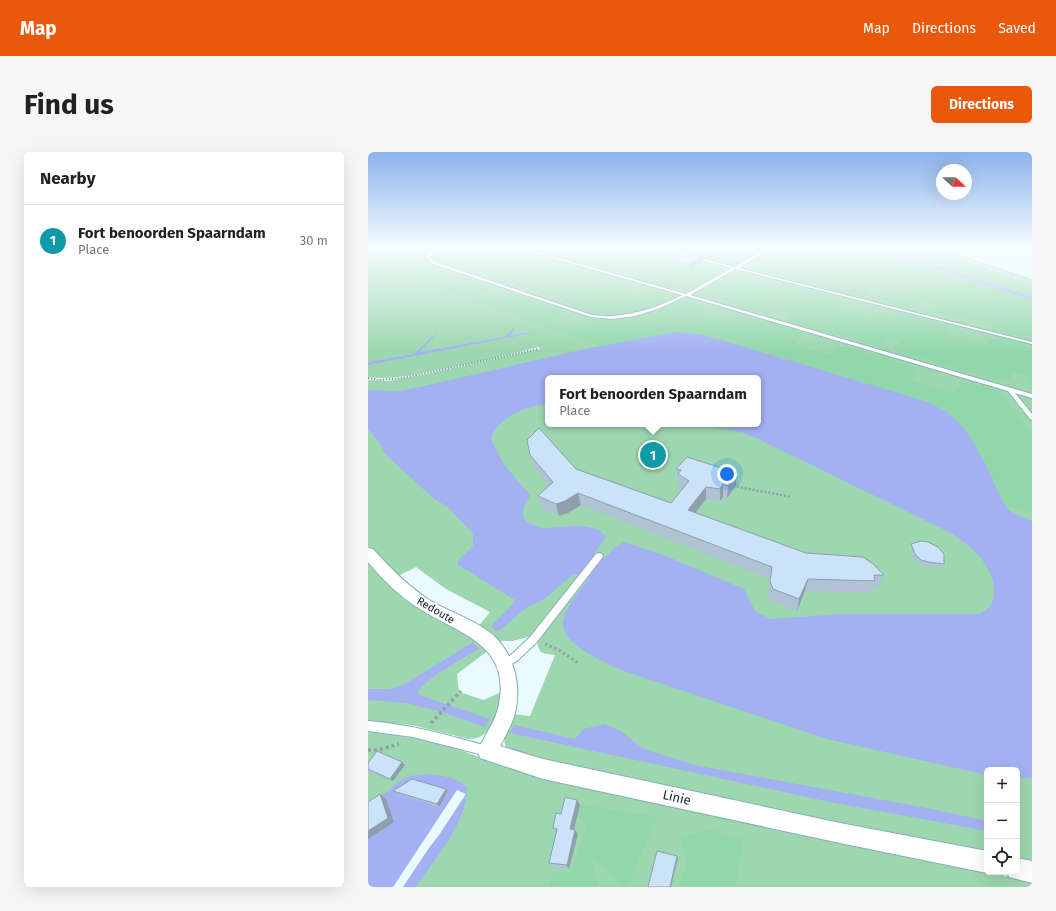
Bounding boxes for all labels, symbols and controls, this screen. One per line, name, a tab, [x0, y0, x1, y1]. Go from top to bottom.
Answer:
text: Map	[20, 17, 57, 40]
text: Map	[863, 20, 890, 37]
text: Directions	[912, 20, 976, 37]
text: Saved	[998, 20, 1036, 37]
button: Directions	[931, 86, 1032, 123]
text: Find us	[24, 88, 114, 121]
north arrow	[936, 164, 972, 200]
text: Nearby	[40, 168, 95, 189]
text: Fort benoorden Spaarndam	[78, 224, 266, 242]
text: 1	[50, 233, 56, 248]
text: 30 m	[300, 233, 328, 248]
text: Place	[78, 242, 109, 257]
popup	[545, 375, 761, 427]
text: Fort benoorden Spaarndam	[559, 385, 747, 403]
text: Place	[559, 403, 590, 418]
pin: 1	[640, 440, 666, 470]
your location	[717, 464, 737, 484]
street label: Redoute	[414, 594, 457, 626]
map controls	[984, 767, 1020, 875]
button: +	[984, 767, 1020, 803]
street label: Linie	[661, 787, 692, 808]
button: −	[984, 803, 1020, 839]
button: locate	[984, 839, 1020, 875]

